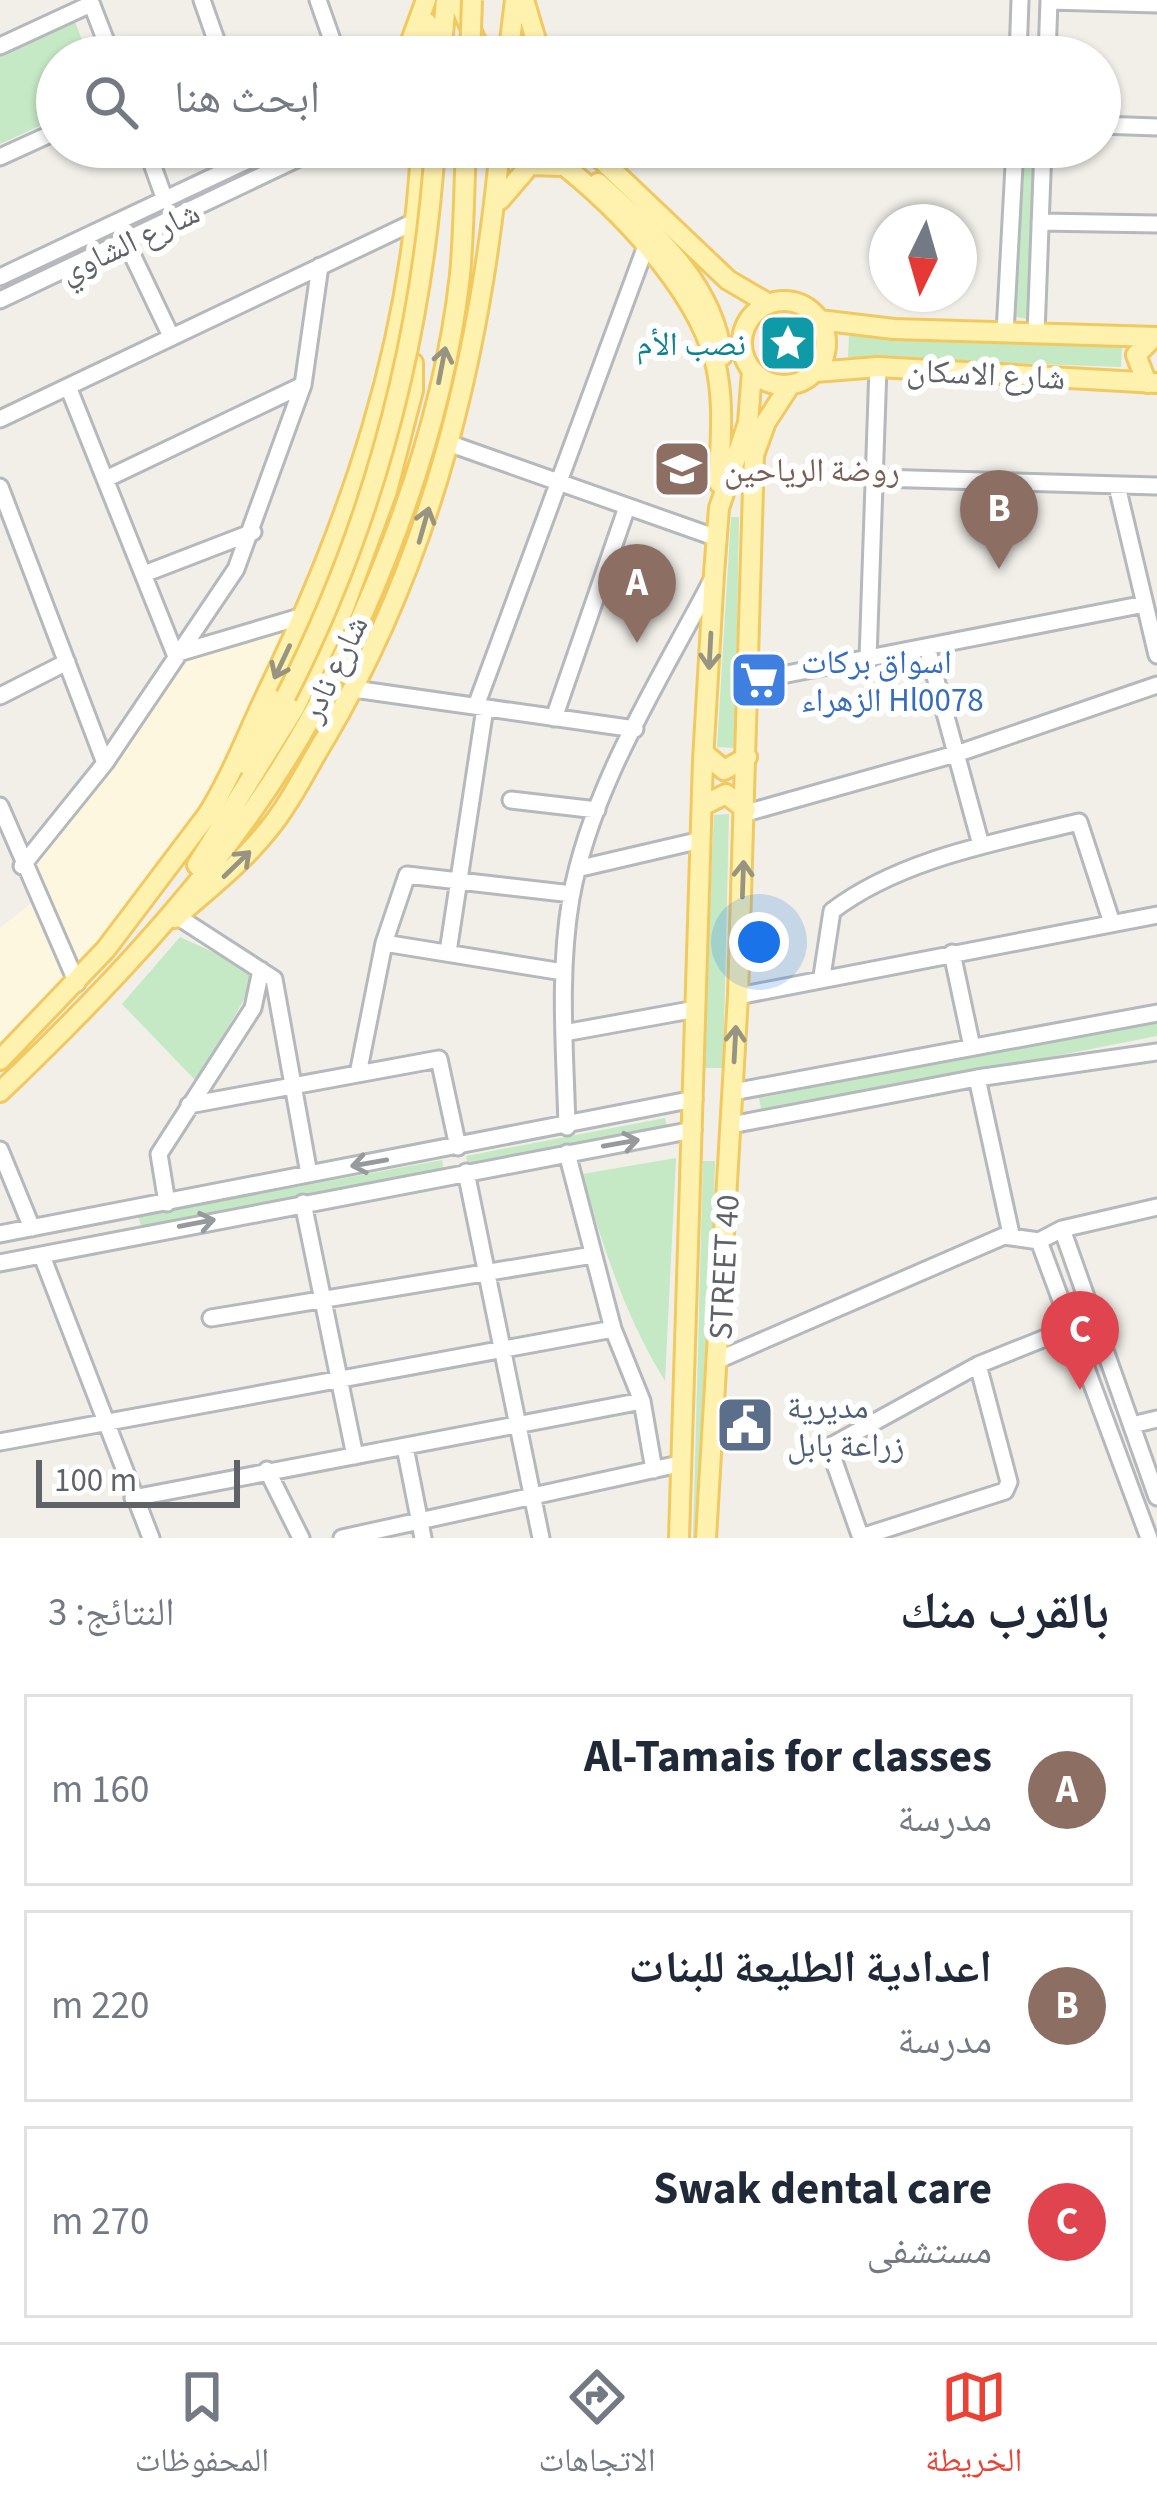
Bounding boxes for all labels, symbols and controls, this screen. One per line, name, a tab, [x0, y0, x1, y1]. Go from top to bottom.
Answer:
search box	[36, 36, 1121, 168]
text: ابحث هنا	[174, 66, 320, 130]
icon: search	[78, 69, 144, 135]
street label: شارع الشاوي	[52, 189, 208, 297]
north arrow	[869, 204, 977, 312]
place icon: نصب الأم	[757, 312, 819, 374]
place label: نصب الأم	[637, 321, 746, 368]
one-way arrow	[432, 347, 454, 386]
street label: شارع الاسكان	[905, 347, 1066, 402]
school or university icon: روضة الرياحين	[651, 438, 713, 500]
place label: روضة الرياحين	[724, 447, 900, 494]
pin: B	[960, 470, 1038, 569]
one-way arrow	[414, 507, 436, 545]
pin: A	[598, 544, 676, 643]
street label: شارع نادر	[288, 607, 380, 731]
one-way arrow	[698, 631, 721, 670]
place label: اسواق بركات الزهراء Hl0078	[801, 639, 984, 724]
one-way arrow	[270, 643, 292, 679]
supermarket icon: اسواق بركات الزهراء Hl0078	[728, 649, 790, 711]
one-way arrow	[222, 850, 251, 878]
one-way arrow	[732, 860, 755, 899]
your location	[729, 912, 789, 972]
one-way arrow	[724, 1025, 747, 1064]
one-way arrow	[601, 1131, 640, 1153]
one-way arrow	[350, 1153, 389, 1176]
street label: STREET 40	[697, 1193, 752, 1341]
one-way arrow	[177, 1211, 216, 1233]
pin: C	[1041, 1291, 1119, 1390]
place label: مديرية زراعة بابل	[787, 1384, 905, 1469]
public building icon: مديرية زراعة بابل	[714, 1394, 776, 1456]
scale bar	[36, 1454, 240, 1507]
text: 100 m	[54, 1457, 137, 1504]
text: بالقرب منك	[900, 1576, 1109, 1648]
text: النتائج: 3	[48, 1585, 174, 1641]
text: Al-Tamais for classes	[584, 1725, 992, 1789]
text: 160 m	[51, 1762, 149, 1818]
text: A	[1056, 1762, 1078, 1818]
text: مدرسة	[897, 1791, 992, 1847]
text: اعدادية الطليعة للبنات	[628, 1936, 992, 2000]
text: 220 m	[51, 1978, 149, 2034]
text: B	[1055, 1978, 1079, 2034]
text: مدرسة	[897, 2013, 992, 2069]
text: Swak dental care	[653, 2157, 992, 2221]
text: 270 m	[51, 2194, 149, 2250]
text: C	[1056, 2194, 1078, 2250]
text: مستشفى	[867, 2223, 992, 2279]
tab: المحفوظات	[135, 2364, 269, 2492]
tab: الاتجاهات	[538, 2364, 656, 2492]
tab: الخريطة	[925, 2364, 1022, 2492]

